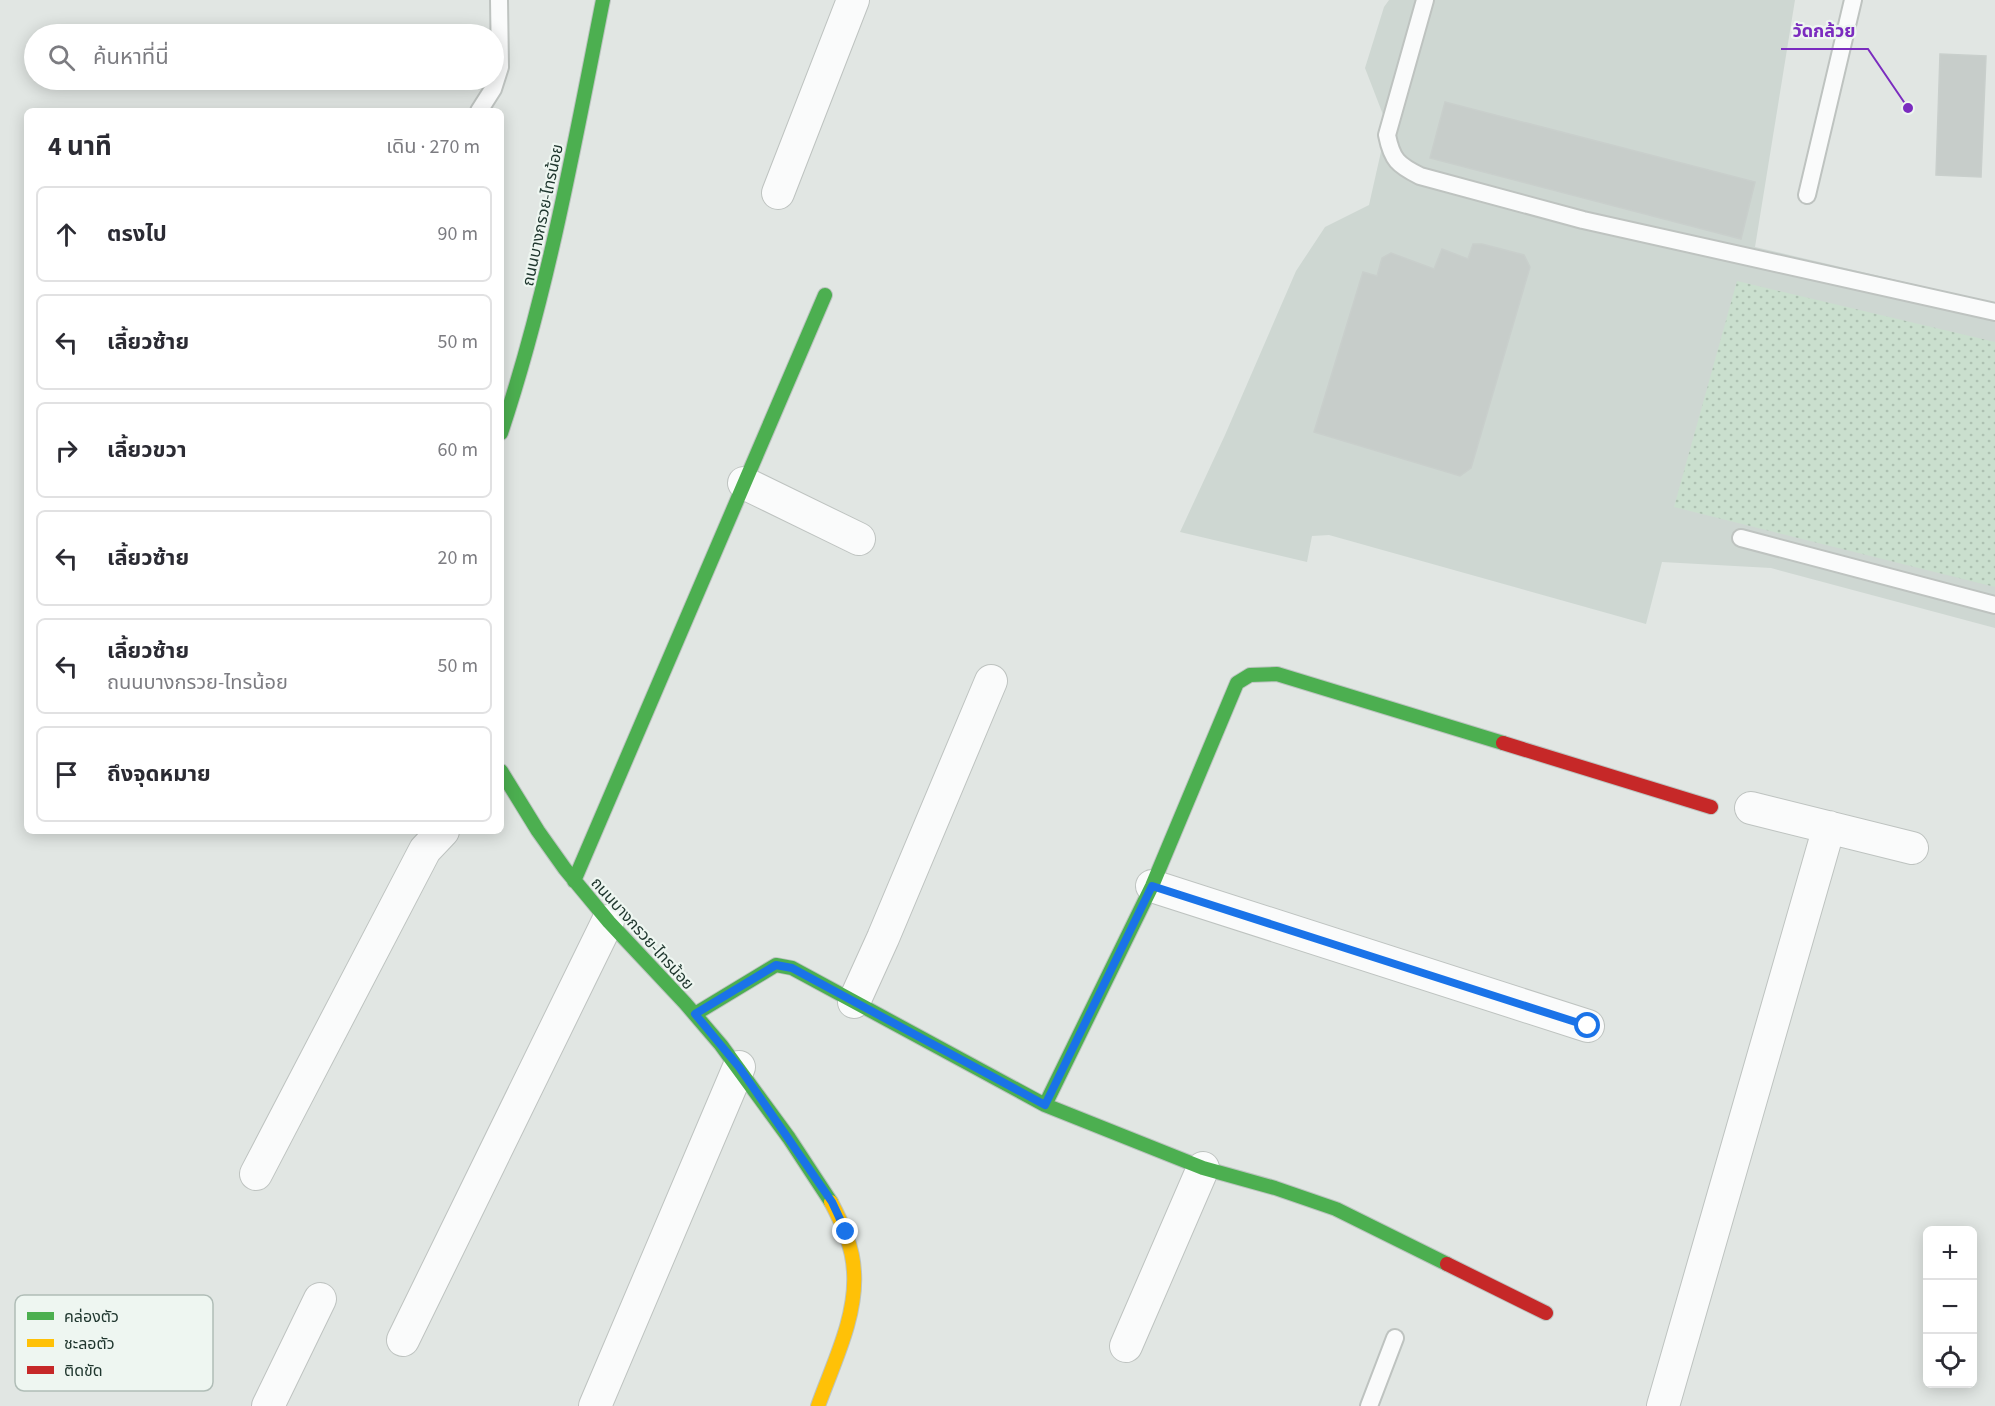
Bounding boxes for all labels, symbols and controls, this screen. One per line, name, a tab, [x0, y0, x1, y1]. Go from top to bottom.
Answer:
callout: วัดกล้วย	[1781, 13, 1868, 49]
text: วัดกล้วย	[1792, 19, 1856, 44]
search box	[24, 24, 504, 90]
icon: search	[45, 41, 78, 74]
text: ค้นหาที่นี่	[93, 41, 169, 73]
text: 4 นาที	[48, 128, 112, 165]
text: เดิน · 270 m	[386, 133, 480, 161]
street label: ถนนบางกรวย-ไทรน้อย	[517, 142, 569, 288]
icon: ahead	[50, 218, 83, 251]
text: ตรงไป	[107, 218, 167, 250]
text: 90 m	[438, 220, 478, 248]
icon: left	[50, 326, 83, 359]
text: เลี้ยวซ้าย	[107, 326, 189, 358]
text: 50 m	[438, 328, 478, 356]
icon: right	[50, 434, 83, 467]
text: เลี้ยวขวา	[107, 434, 187, 466]
text: 60 m	[438, 436, 478, 464]
icon: left	[50, 542, 83, 575]
text: เลี้ยวซ้าย	[107, 542, 189, 574]
text: 20 m	[438, 544, 478, 572]
text: เลี้ยวซ้าย	[107, 635, 189, 667]
icon: left	[50, 650, 83, 683]
text: 50 m	[438, 652, 478, 680]
text: ถนนบางกรวย-ไทรน้อย	[107, 669, 288, 697]
icon: arrive	[50, 758, 83, 791]
text: ถึงจุดหมาย	[107, 758, 211, 790]
street label: ถนนบางกรวย-ไทรน้อย	[586, 873, 699, 995]
route start	[1574, 1012, 1600, 1038]
route end	[832, 1218, 858, 1244]
map controls	[1923, 1226, 1977, 1388]
button: +	[1923, 1226, 1977, 1280]
button: −	[1923, 1280, 1977, 1334]
legend	[15, 1295, 213, 1391]
text: คล่องตัว	[64, 1306, 119, 1328]
text: ชะลอตัว	[64, 1333, 115, 1355]
button: locate	[1923, 1334, 1977, 1388]
text: ติดขัด	[64, 1360, 103, 1382]

